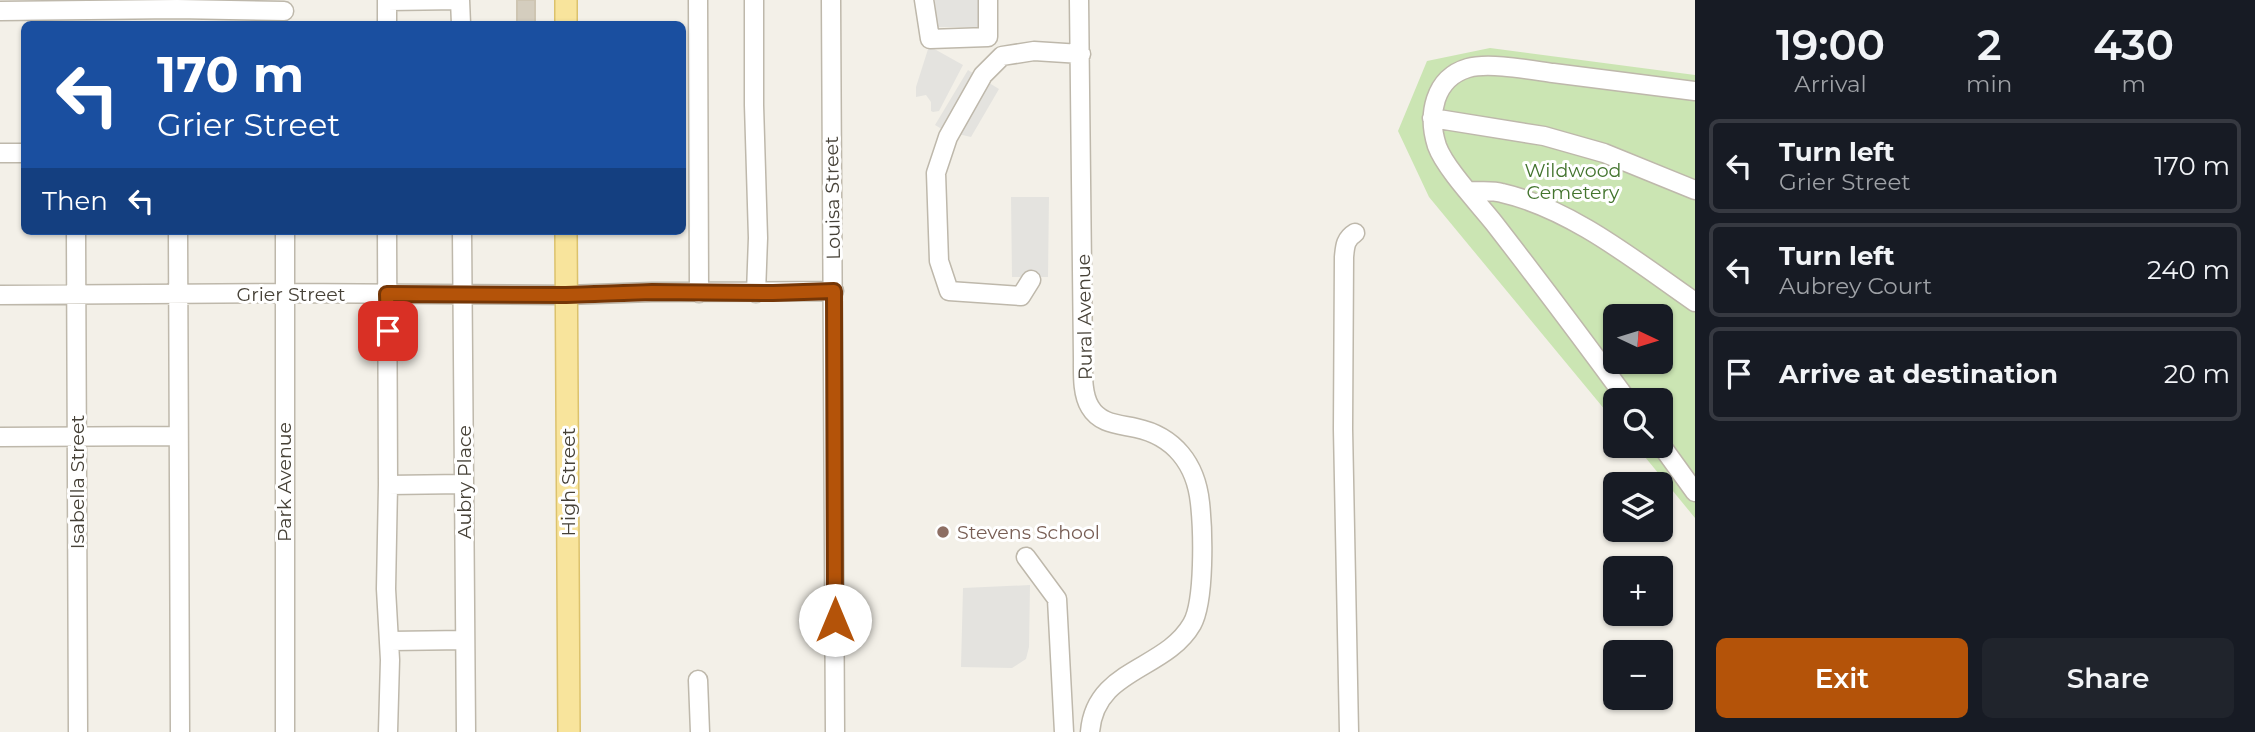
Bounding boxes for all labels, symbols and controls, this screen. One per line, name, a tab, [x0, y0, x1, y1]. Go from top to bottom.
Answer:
text: 19:00	[1776, 19, 1885, 71]
text: 2	[1977, 19, 2001, 71]
text: 430	[2093, 19, 2174, 71]
text: 170 m	[157, 45, 304, 104]
icon: left	[42, 49, 133, 140]
text: Arrival	[1794, 70, 1867, 98]
text: min	[1966, 70, 2012, 98]
text: m	[2121, 70, 2146, 98]
text: Grier Street	[157, 105, 340, 144]
street label: Louisa Street	[820, 136, 845, 260]
text: Turn left	[1779, 136, 1895, 168]
icon: left	[1720, 147, 1758, 185]
text: 170 m	[2154, 150, 2230, 182]
park label: Wildwood Cemetery	[1524, 159, 1622, 204]
text: Grier Street	[1779, 168, 1911, 196]
icon: left	[122, 182, 160, 220]
text: Then	[42, 185, 108, 217]
text: Turn left	[1779, 240, 1895, 272]
icon: left	[1720, 251, 1758, 289]
street label: Rural Avenue	[1072, 254, 1097, 380]
text: 240 m	[2147, 254, 2230, 286]
text: Aubrey Court	[1779, 272, 1932, 300]
street label: Grier Street	[237, 283, 346, 306]
pin	[358, 301, 418, 361]
north arrow	[1603, 304, 1673, 374]
map controls	[1603, 304, 1673, 710]
icon: arrive	[369, 312, 407, 350]
icon: arrive	[1720, 355, 1758, 393]
text: Arrive at destination	[1779, 358, 2058, 390]
text: 20 m	[2164, 358, 2230, 390]
button: search	[1603, 388, 1673, 458]
street label: Isabella Street	[66, 415, 89, 549]
street label: Park Avenue	[273, 422, 296, 542]
street label: Aubry Place	[453, 425, 476, 539]
street label: High Street	[557, 427, 580, 536]
button: layers	[1603, 472, 1673, 542]
place label: Stevens School	[957, 521, 1100, 544]
marker: Stevens School	[935, 524, 951, 540]
button: +	[1603, 556, 1673, 626]
position arrow	[798, 583, 872, 657]
button: Exit	[1716, 638, 1968, 718]
button: Share	[1982, 638, 2234, 718]
button: −	[1603, 640, 1673, 710]

